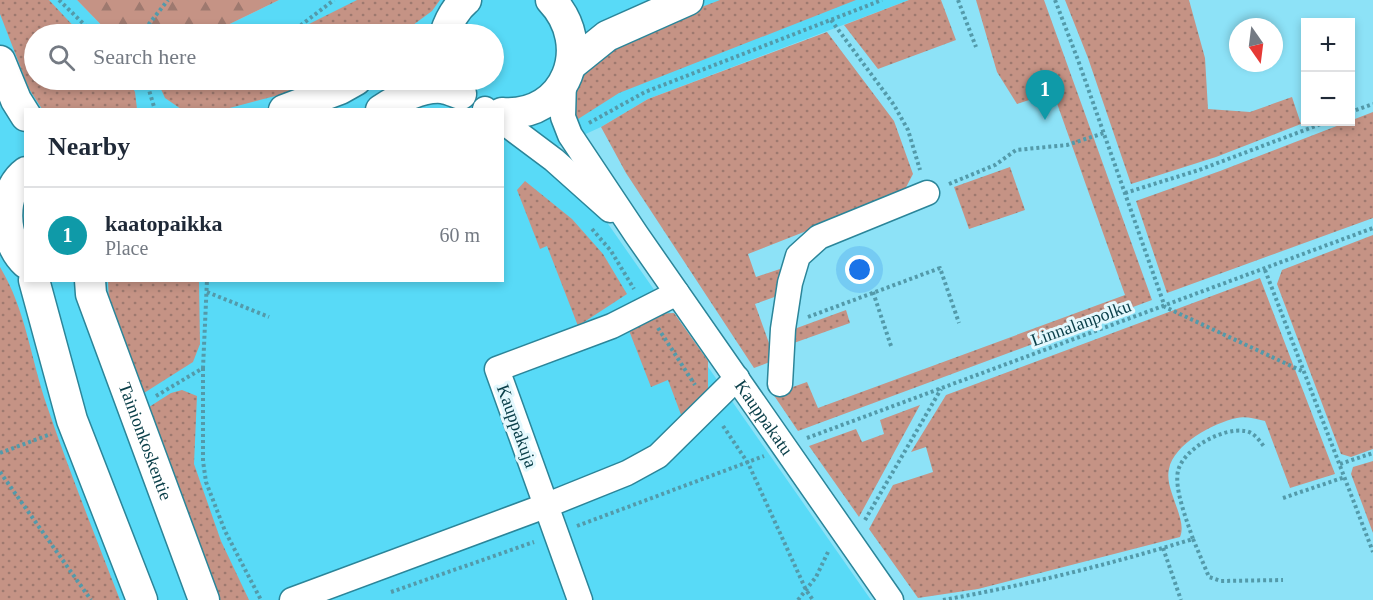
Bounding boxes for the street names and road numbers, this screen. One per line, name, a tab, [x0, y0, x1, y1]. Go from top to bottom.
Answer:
street label: Linnalanpolku	[1028, 296, 1134, 350]
street label: Kauppakatu	[731, 376, 797, 459]
street label: Tainionkoskentie	[115, 380, 176, 503]
street label: Kauppakuja	[493, 382, 541, 470]

